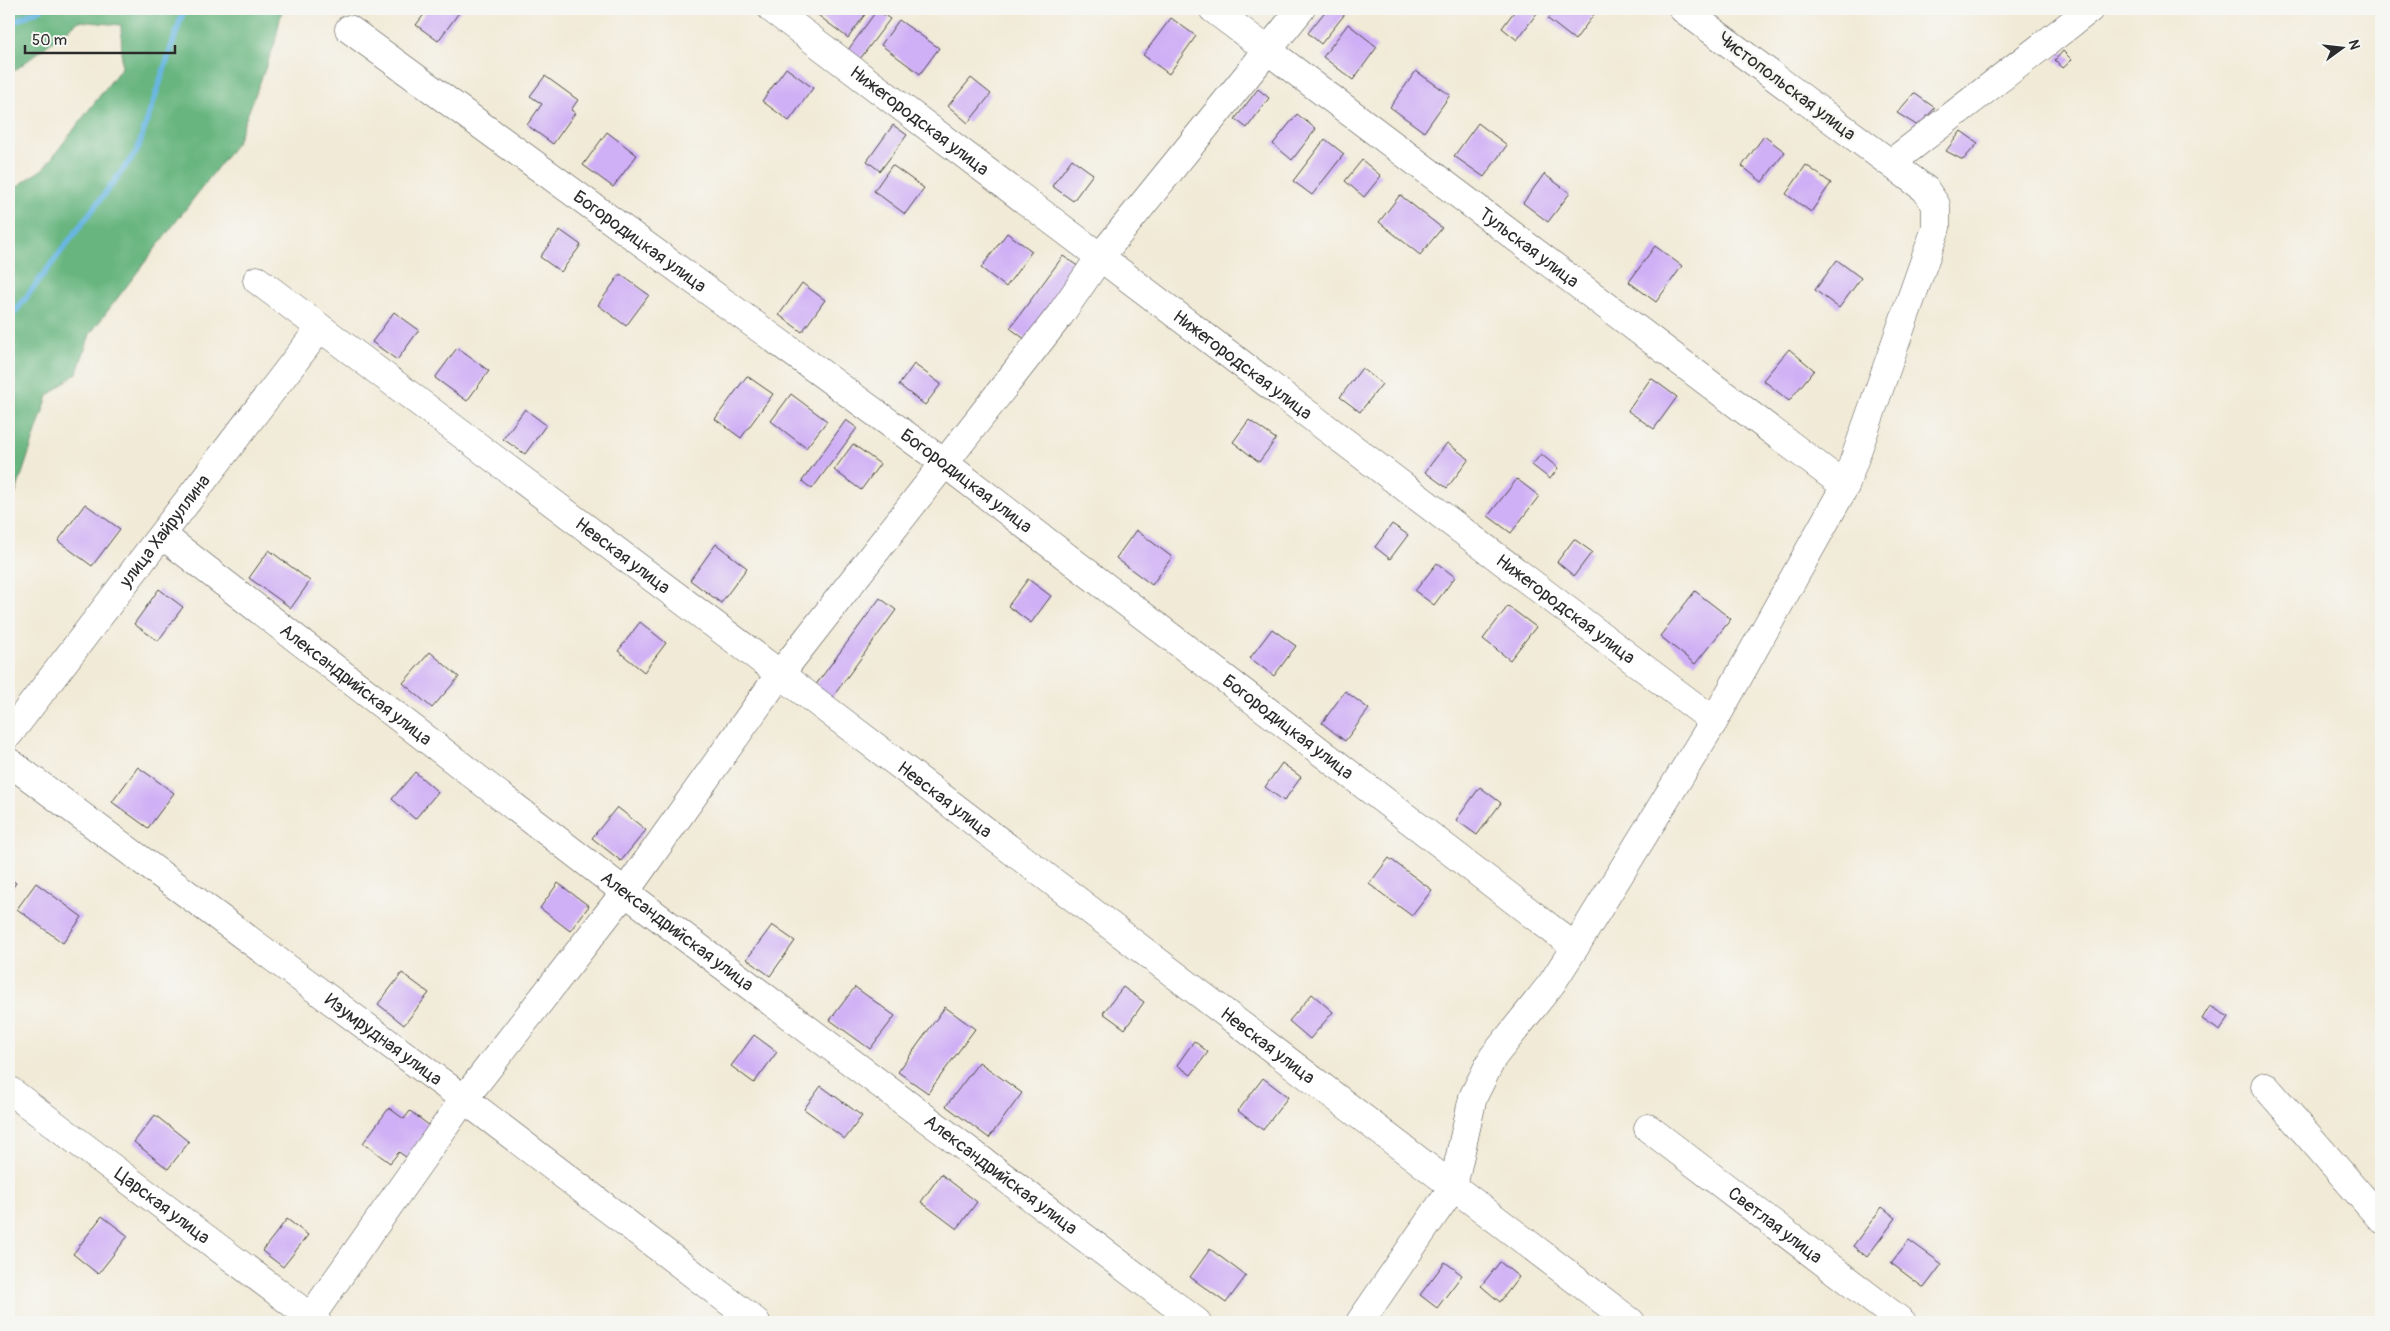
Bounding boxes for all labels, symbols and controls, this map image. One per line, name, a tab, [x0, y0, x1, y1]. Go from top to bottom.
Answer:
scale bar	[25, 22, 175, 54]
north arrow	[2318, 22, 2368, 72]
street label: Чистопольская улица	[1713, 27, 1860, 146]
text: 50 m	[32, 31, 67, 50]
text: N	[2345, 38, 2364, 52]
street label: Нижегородская улица	[845, 61, 993, 181]
street label: Богородицкая улица	[568, 185, 711, 298]
street label: Тульская улица	[1474, 203, 1583, 293]
street label: Нижегородская улица	[1168, 305, 1317, 425]
street label: Богородицкая улица	[896, 424, 1037, 538]
street label: улица Хайруллина	[114, 470, 216, 593]
street label: Невская улица	[570, 513, 675, 599]
street label: Нижегородская улица	[1491, 549, 1640, 669]
street label: Александрийская улица	[275, 619, 436, 751]
street label: Богородицкая улица	[1217, 670, 1358, 785]
street label: Невская улица	[893, 756, 997, 843]
street label: Александрийская улица	[596, 866, 758, 997]
street label: Изумрудная улица	[320, 989, 447, 1091]
street label: Невская улица	[1216, 1002, 1320, 1089]
street label: Александрийская улица	[919, 1110, 1082, 1240]
street label: Царская улица	[110, 1163, 214, 1249]
street label: Светлая улица	[1723, 1182, 1827, 1269]

